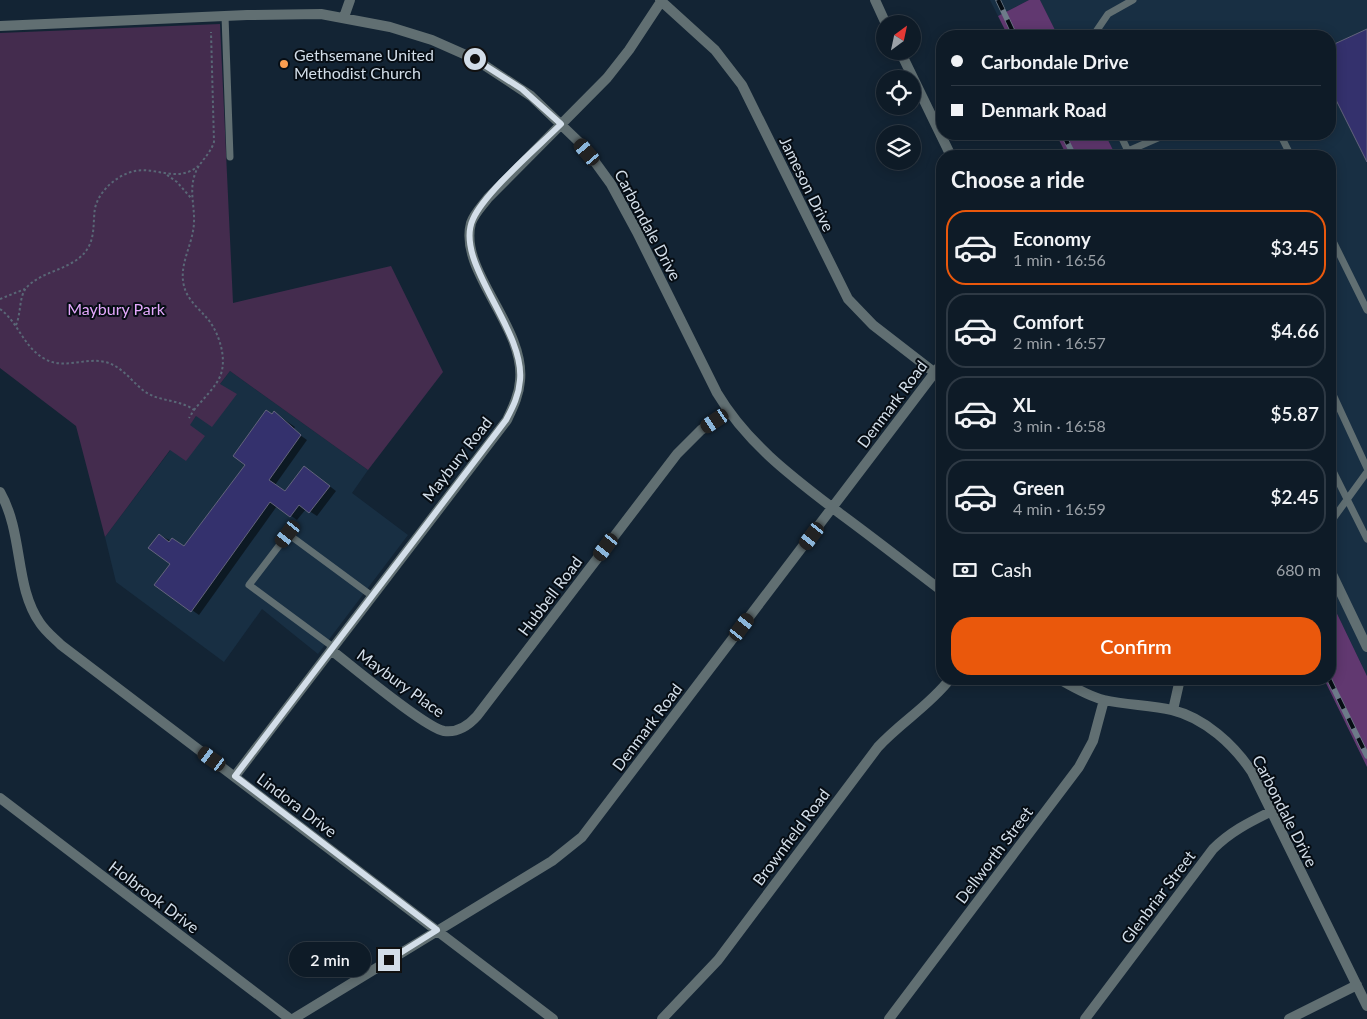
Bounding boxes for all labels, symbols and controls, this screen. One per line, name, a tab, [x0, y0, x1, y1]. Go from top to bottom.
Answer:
north arrow	[876, 15, 921, 60]
map controls	[876, 15, 921, 170]
place label: Gethsemane United Methodist Church	[294, 45, 434, 82]
route start	[464, 48, 486, 70]
text: Carbondale Drive	[981, 50, 1129, 73]
marker: Gethsemane United Methodist Church	[278, 58, 290, 70]
button: locate	[876, 70, 921, 115]
text: Denmark Road	[981, 98, 1107, 121]
button: layers	[876, 125, 921, 170]
street label: Jameson Drive	[776, 133, 839, 234]
car	[571, 136, 602, 168]
street label: Carbondale Drive	[611, 166, 686, 283]
text: Choose a ride	[951, 166, 1085, 193]
icon: car	[953, 225, 998, 270]
text: Economy	[1013, 227, 1091, 250]
text: $3.45	[1270, 236, 1319, 259]
text: 1 min · 16:56	[1013, 250, 1106, 269]
park label: Maybury Park	[67, 299, 166, 318]
icon: car	[953, 308, 998, 353]
text: Comfort	[1013, 310, 1084, 333]
text: $4.66	[1270, 319, 1319, 342]
text: 2 min · 16:57	[1013, 333, 1106, 352]
street label: Denmark Road	[853, 356, 931, 451]
icon: car	[953, 391, 998, 436]
text: XL	[1013, 393, 1036, 416]
text: $5.87	[1270, 402, 1319, 425]
car	[698, 406, 731, 436]
street label: Maybury Road	[418, 413, 495, 505]
text: 3 min · 16:58	[1013, 416, 1106, 435]
icon: car	[953, 474, 998, 519]
text: Green	[1013, 476, 1064, 499]
text: $2.45	[1270, 485, 1319, 508]
text: 4 min · 16:59	[1013, 499, 1106, 518]
car	[272, 518, 303, 550]
car	[796, 520, 827, 552]
car	[590, 531, 621, 563]
street label: Hubbell Road	[514, 552, 586, 639]
icon: cash	[951, 556, 979, 584]
text: Cash	[991, 558, 1032, 581]
text: 680 m	[1276, 560, 1321, 579]
car	[726, 611, 757, 643]
button: Confirm	[951, 617, 1321, 675]
street label: Maybury Place	[354, 644, 449, 721]
street label: Denmark Road	[608, 679, 686, 774]
car	[195, 744, 228, 774]
street label: Carbondale Drive	[1249, 752, 1322, 870]
street label: Lindora Drive	[254, 768, 341, 841]
street label: Brownfield Road	[748, 785, 833, 889]
street label: Dellworth Street	[951, 802, 1036, 907]
street label: Glenbriar Street	[1117, 846, 1199, 947]
street label: Holbrook Drive	[106, 857, 203, 937]
callout: 2 min	[289, 942, 372, 978]
route end	[378, 949, 400, 971]
text: 2 min	[310, 950, 350, 969]

